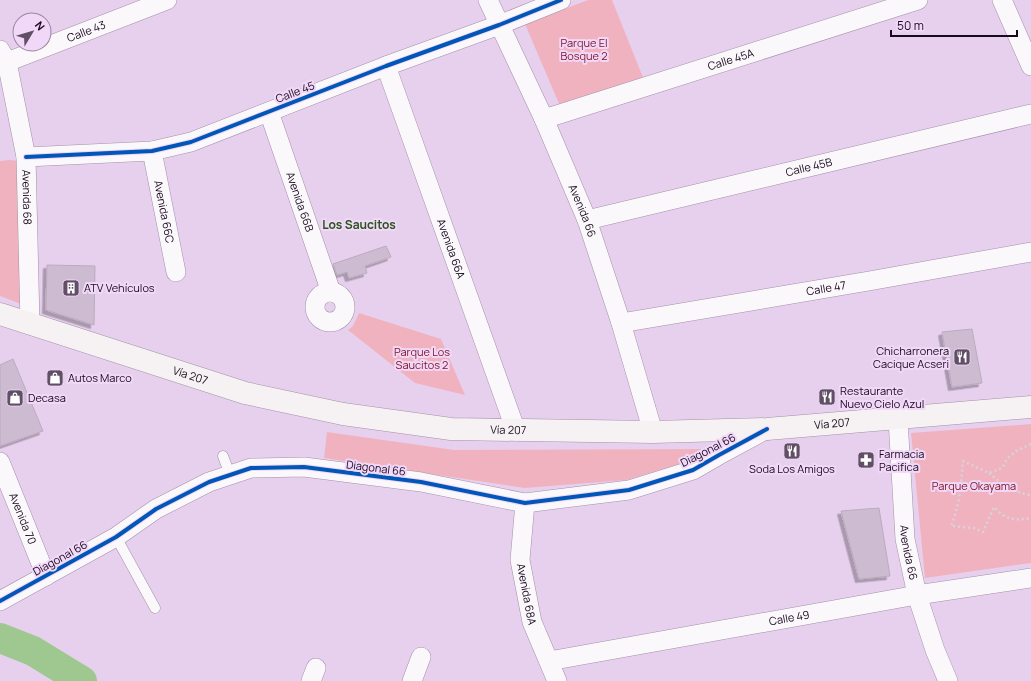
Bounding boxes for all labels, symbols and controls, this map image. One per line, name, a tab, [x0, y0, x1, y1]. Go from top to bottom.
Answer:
north arrow	[12, 12, 52, 52]
scale bar	[891, 12, 1017, 38]
street label: Calle 43	[65, 17, 108, 45]
text: 50 m	[897, 17, 924, 34]
text: N	[32, 18, 49, 33]
park label: Parque El Bosque 2	[561, 35, 607, 63]
street label: Calle 45A	[706, 45, 756, 73]
street label: Calle 45	[273, 77, 316, 106]
street label: Calle 45B	[784, 154, 834, 179]
street label: Avenida 68	[19, 169, 36, 225]
street label: Avenida 66B	[283, 170, 318, 234]
street label: Avenida 66C	[151, 179, 178, 245]
street label: Avenida 66	[566, 182, 600, 239]
district label: Los Saucitos	[322, 216, 396, 233]
street label: Avenida 66A	[434, 216, 469, 281]
street label: Calle 47	[805, 277, 847, 298]
building icon: ATV Vehículos	[61, 278, 81, 298]
place label: ATV Vehículos	[84, 280, 155, 295]
place label: Chicharronera Cacique Acseri	[873, 343, 949, 371]
park label: Parque Los Saucitos 2	[394, 344, 450, 372]
restaurant icon: Chicharronera Cacique Acseri	[952, 347, 972, 367]
street label: Vía 207	[171, 362, 210, 388]
shop icon: Autos Marco	[45, 368, 65, 388]
place label: Autos Marco	[68, 370, 132, 385]
place label: Restaurante Nuevo Cielo Azul	[840, 383, 924, 411]
restaurant icon: Restaurante Nuevo Cielo Azul	[817, 387, 837, 407]
shop icon: Decasa	[5, 388, 25, 408]
place label: Decasa	[28, 390, 66, 405]
street label: Vía 207	[813, 414, 850, 432]
street label: Vía 207	[490, 422, 526, 437]
street label: Diagonal 66	[678, 429, 738, 470]
restaurant icon: Soda Los Amigos	[782, 441, 802, 461]
place label: Farmacia Pacifica	[879, 446, 924, 474]
pharmacy icon: Farmacia Pacifica	[856, 450, 876, 470]
street label: Diagonal 66	[345, 456, 407, 479]
place label: Soda Los Amigos	[749, 461, 835, 476]
park label: Parque Okayama	[932, 478, 1016, 493]
street label: Avenida 70	[6, 490, 40, 546]
street label: Avenida 66	[897, 524, 922, 581]
street label: Diagonal 66	[30, 536, 90, 579]
street label: Avenida 68A	[514, 562, 540, 626]
street label: Calle 49	[768, 606, 811, 628]

